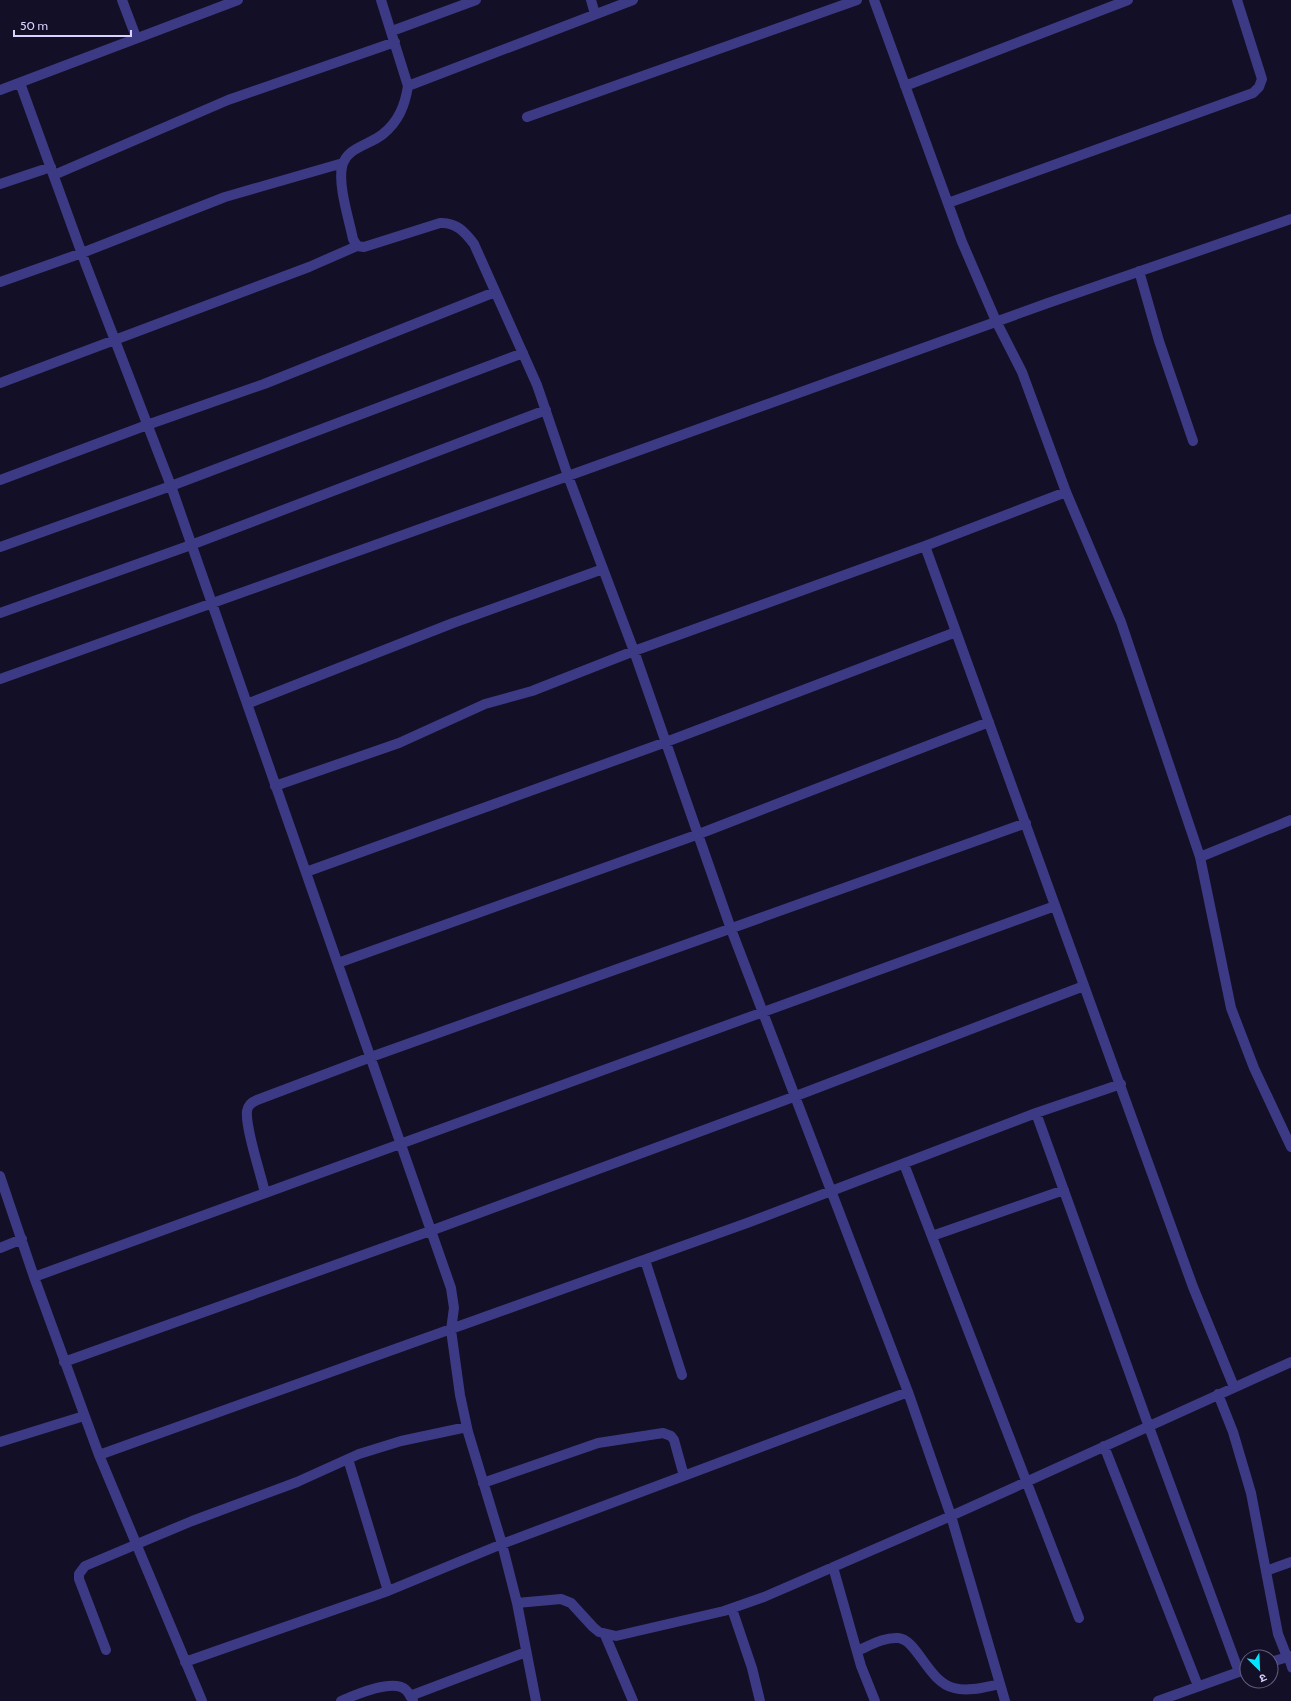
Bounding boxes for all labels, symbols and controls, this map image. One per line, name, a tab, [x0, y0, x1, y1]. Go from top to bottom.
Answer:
scale bar	[14, 12, 131, 38]
text: 50 m	[20, 18, 48, 33]
north arrow	[1239, 1649, 1279, 1689]
text: उ	[1257, 1670, 1269, 1686]

